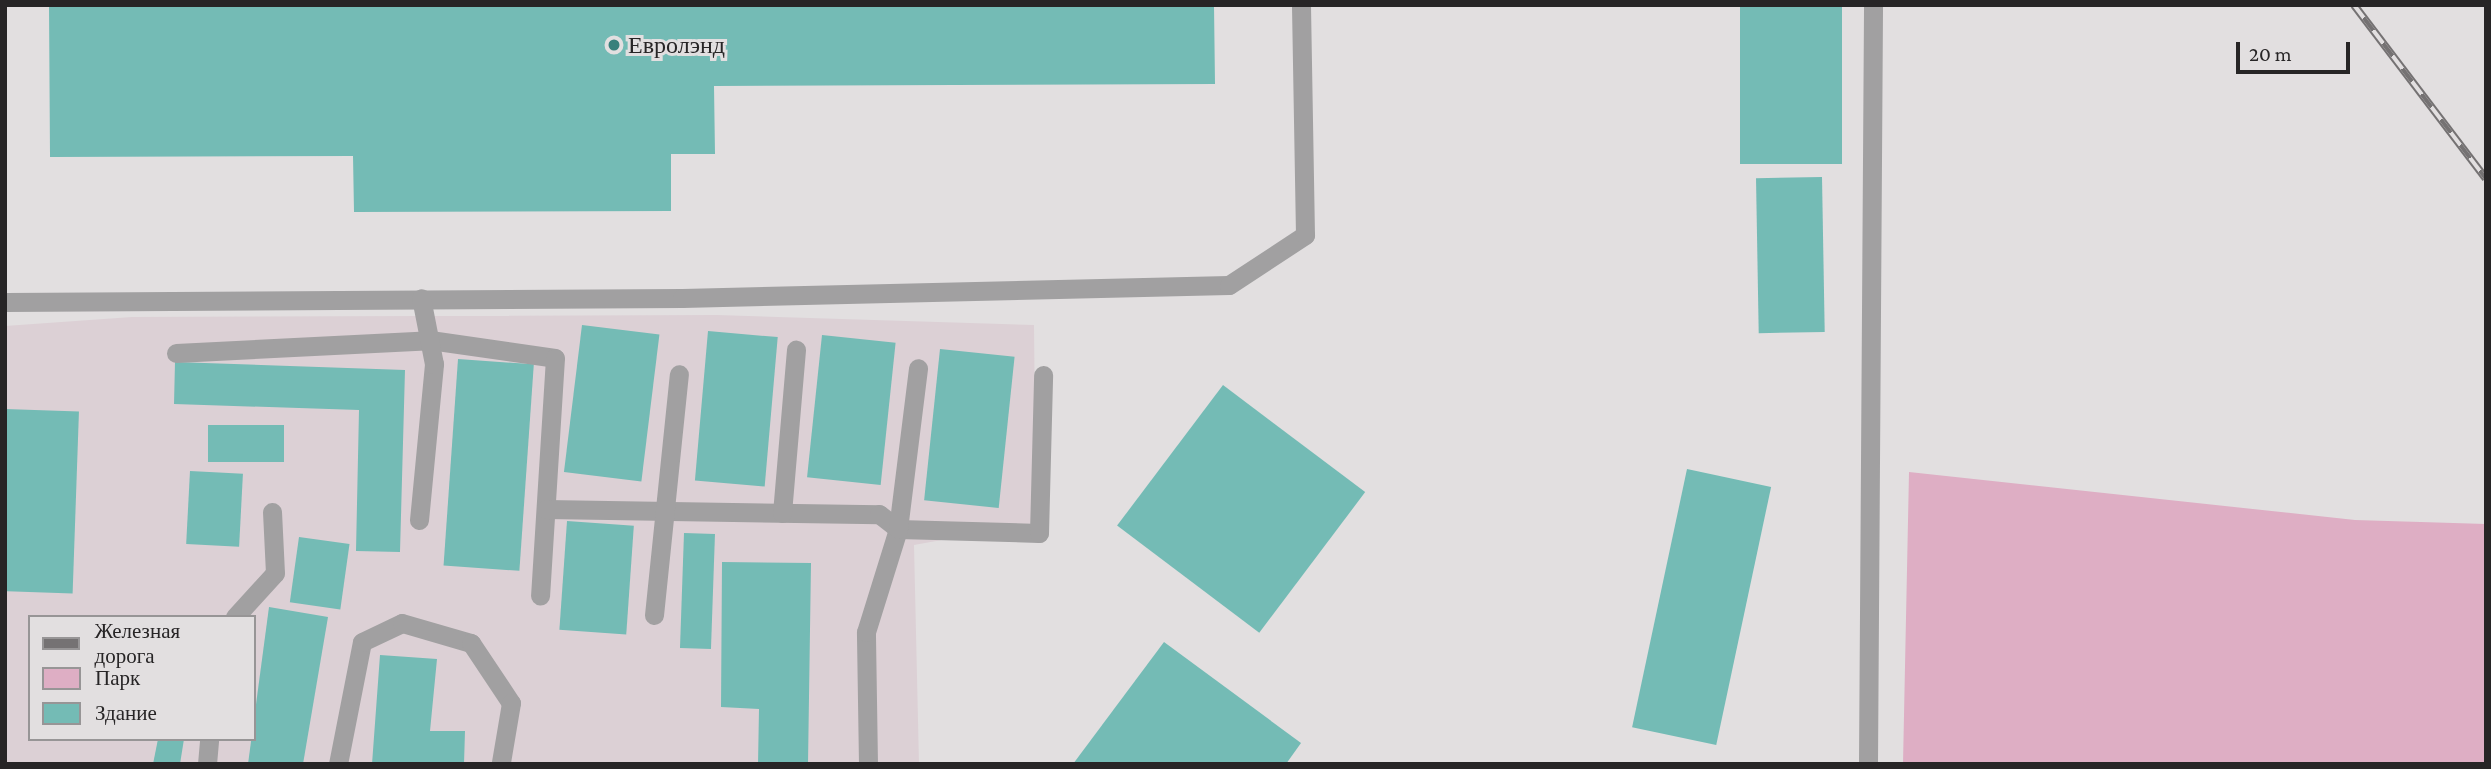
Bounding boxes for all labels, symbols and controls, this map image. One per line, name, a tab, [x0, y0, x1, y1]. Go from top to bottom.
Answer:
scale bar	[2239, 28, 2353, 72]
place label: Евролэнд	[628, 31, 725, 59]
marker: Евролэнд	[606, 37, 622, 53]
text: 20 m	[2249, 42, 2292, 66]
legend	[28, 615, 256, 741]
text: Железная дорога	[94, 619, 180, 668]
text: Парк	[95, 666, 140, 690]
text: Здание	[95, 701, 157, 725]

